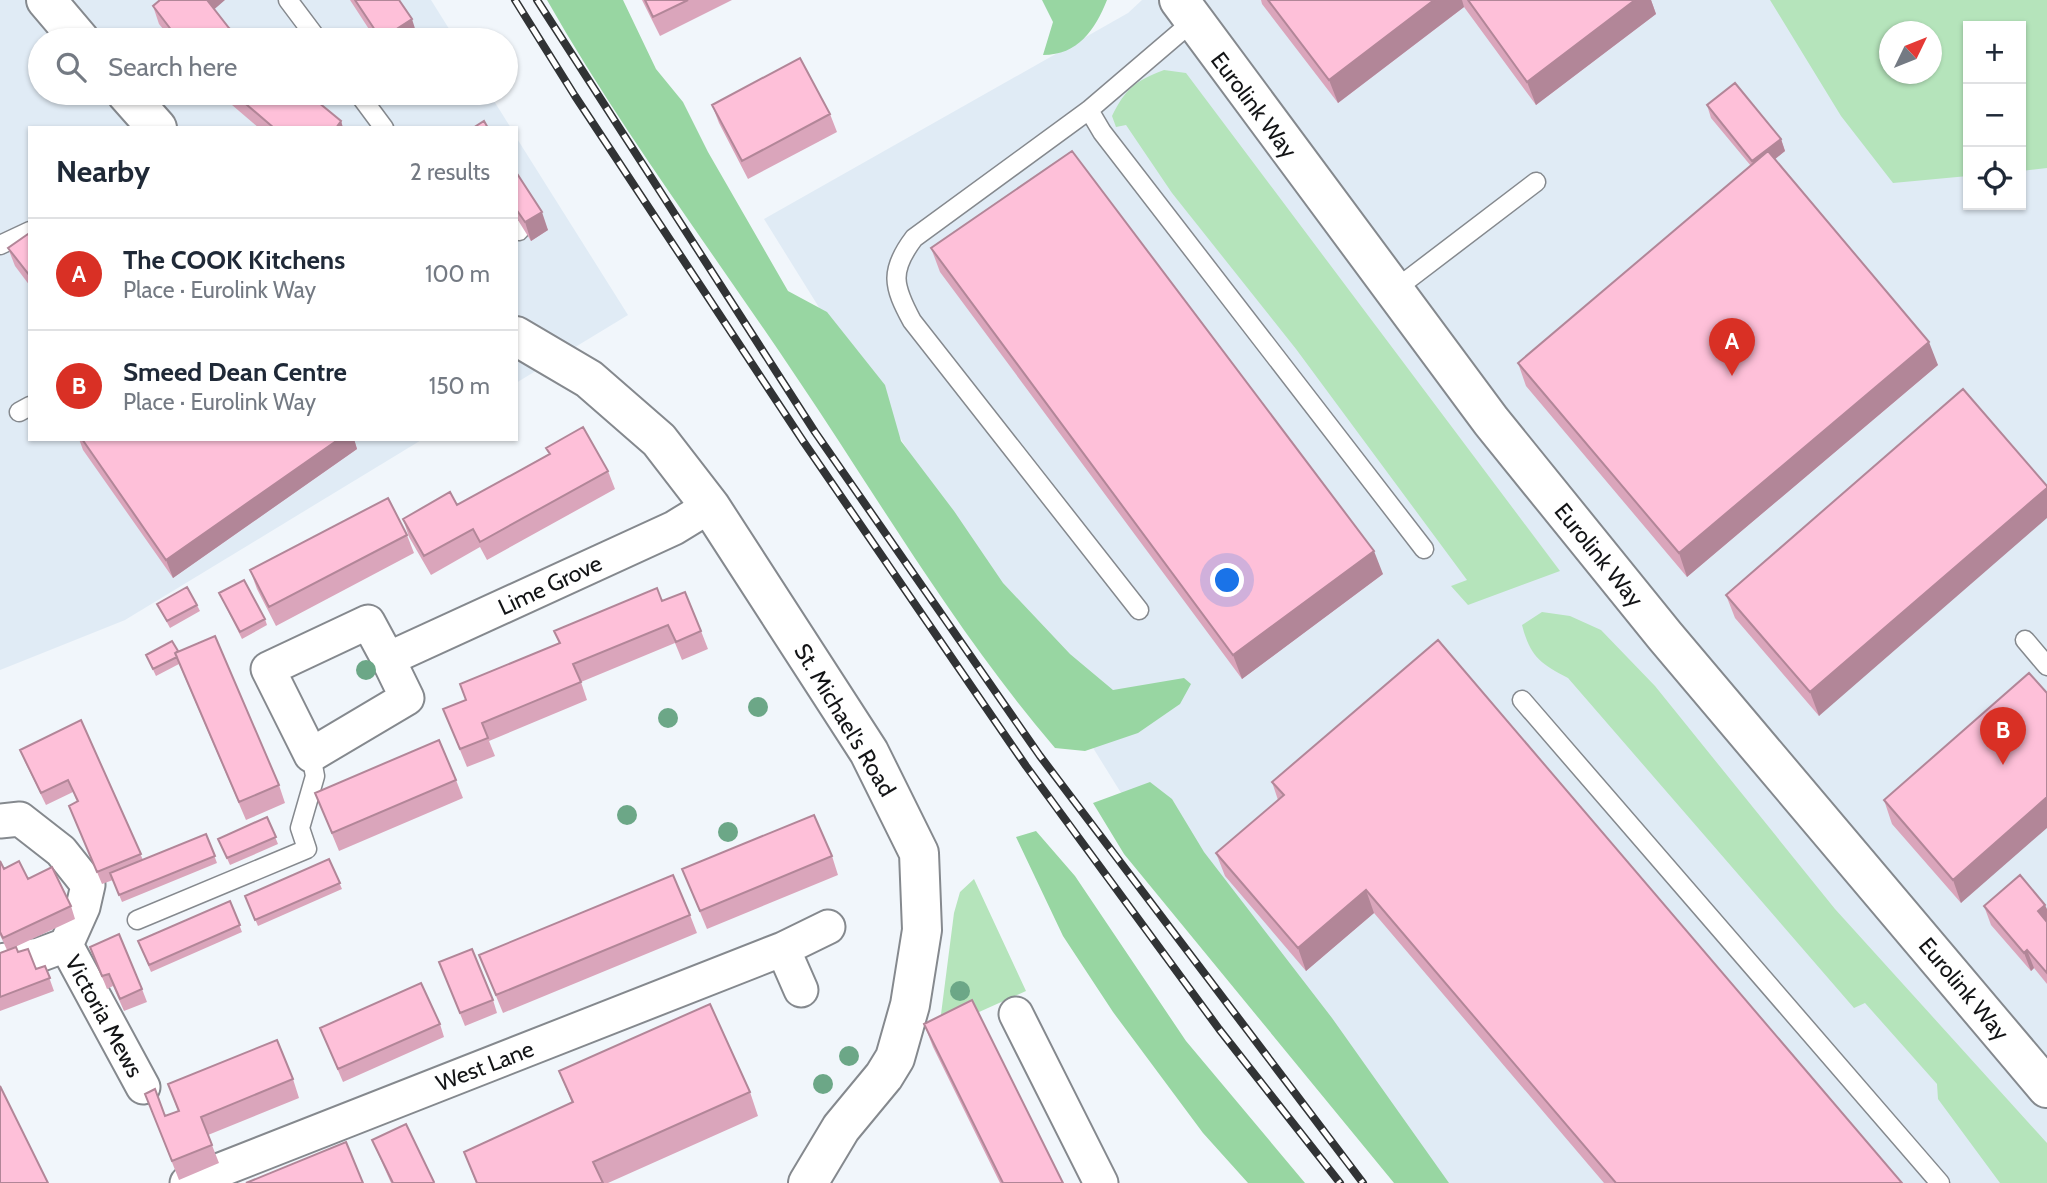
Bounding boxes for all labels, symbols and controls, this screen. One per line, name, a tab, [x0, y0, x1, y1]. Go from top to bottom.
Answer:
north arrow	[1879, 21, 1942, 84]
map controls	[1963, 21, 2026, 210]
button: +	[1963, 21, 2026, 84]
search box	[28, 28, 518, 105]
street label: Eurolink Way	[1205, 46, 1303, 164]
icon: search	[52, 48, 90, 86]
text: Search here	[108, 51, 237, 83]
button: −	[1963, 84, 2026, 147]
button: locate	[1963, 147, 2026, 210]
text: Nearby	[56, 153, 150, 190]
text: 2 results	[410, 158, 490, 186]
text: The COOK Kitchens	[123, 244, 345, 276]
text: A	[72, 260, 86, 288]
text: 100 m	[425, 260, 490, 288]
text: Place · Eurolink Way	[123, 276, 316, 304]
pin: A	[1709, 318, 1755, 376]
text: Smeed Dean Centre	[123, 356, 347, 388]
text: B	[72, 372, 86, 400]
text: 150 m	[429, 372, 490, 400]
text: Place · Eurolink Way	[123, 388, 316, 416]
street label: Eurolink Way	[1549, 497, 1650, 613]
street label: Lime Grove	[494, 549, 606, 621]
your location	[1210, 563, 1244, 597]
street label: St. Michael's Road	[788, 639, 902, 801]
pin: B	[1980, 707, 2026, 765]
street label: Eurolink Way	[1913, 932, 2015, 1046]
street label: Victoria Mews	[59, 950, 149, 1082]
street label: West Lane	[432, 1035, 538, 1097]

